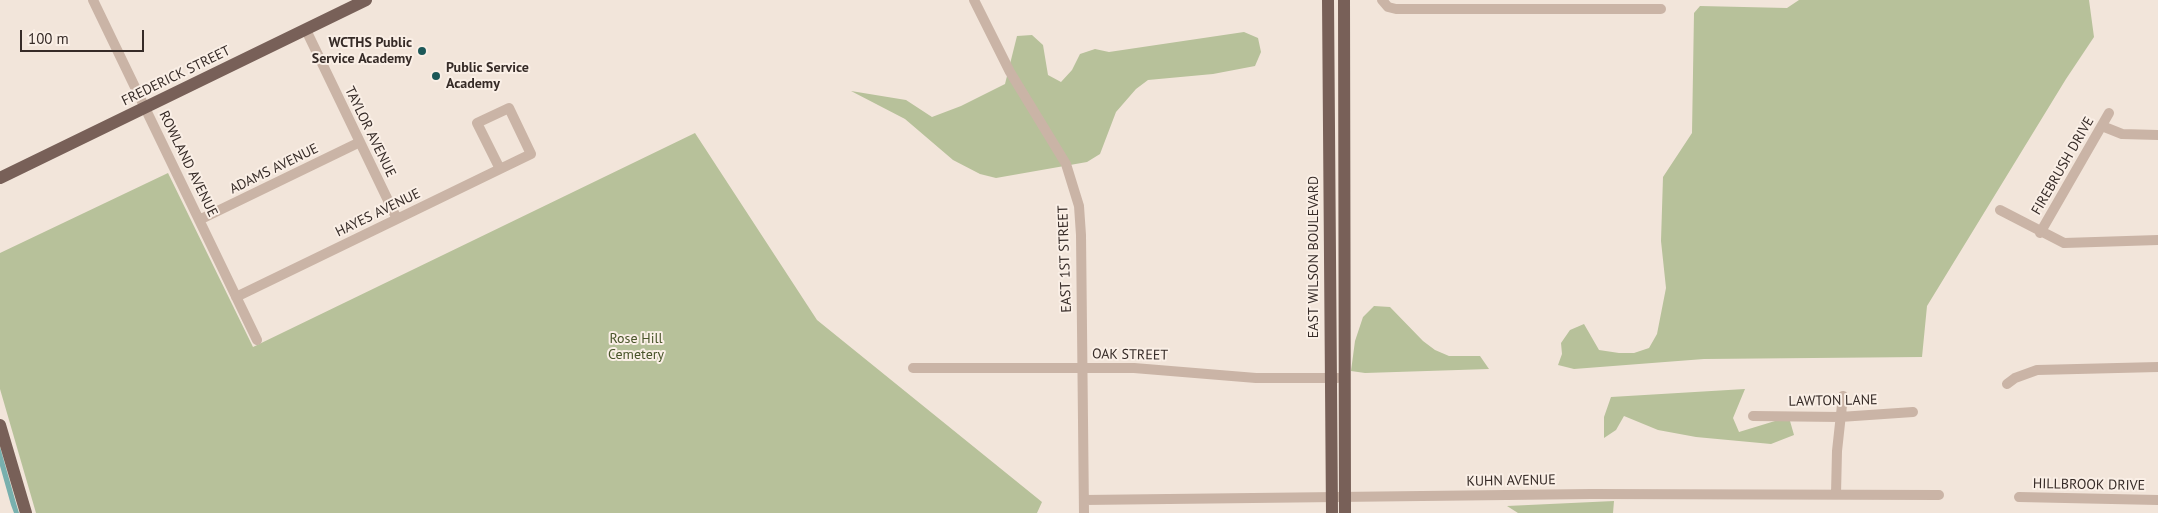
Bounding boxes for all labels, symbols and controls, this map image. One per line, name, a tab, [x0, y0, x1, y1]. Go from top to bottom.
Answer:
scale bar	[22, 20, 146, 52]
text: 100 m	[28, 29, 69, 48]
place label: WCTHS Public Service Academy	[312, 35, 412, 68]
street label: FREDERICK STREET	[119, 42, 233, 110]
marker: WCTHS Public Service Academy	[416, 45, 428, 57]
place label: Public Service Academy	[446, 60, 529, 92]
marker: Public Service Academy	[430, 70, 442, 82]
street label: TAYLOR AVENUE	[341, 84, 399, 180]
street label: ROWLAND AVENUE	[155, 108, 221, 220]
street label: FIREBRUSH DRIVE	[2028, 114, 2098, 218]
street label: ADAMS AVENUE	[227, 140, 321, 198]
street label: EAST WILSON BOULEVARD	[1306, 176, 1322, 338]
street label: HAYES AVENUE	[333, 185, 423, 241]
street label: EAST 1ST STREET	[1055, 205, 1075, 313]
park label: Rose Hill Cemetery	[608, 331, 664, 364]
street label: OAK STREET	[1092, 346, 1168, 364]
street label: LAWTON LANE	[1788, 392, 1878, 410]
street label: KUHN AVENUE	[1466, 472, 1556, 490]
street label: HILLBROOK DRIVE	[2033, 476, 2145, 494]

